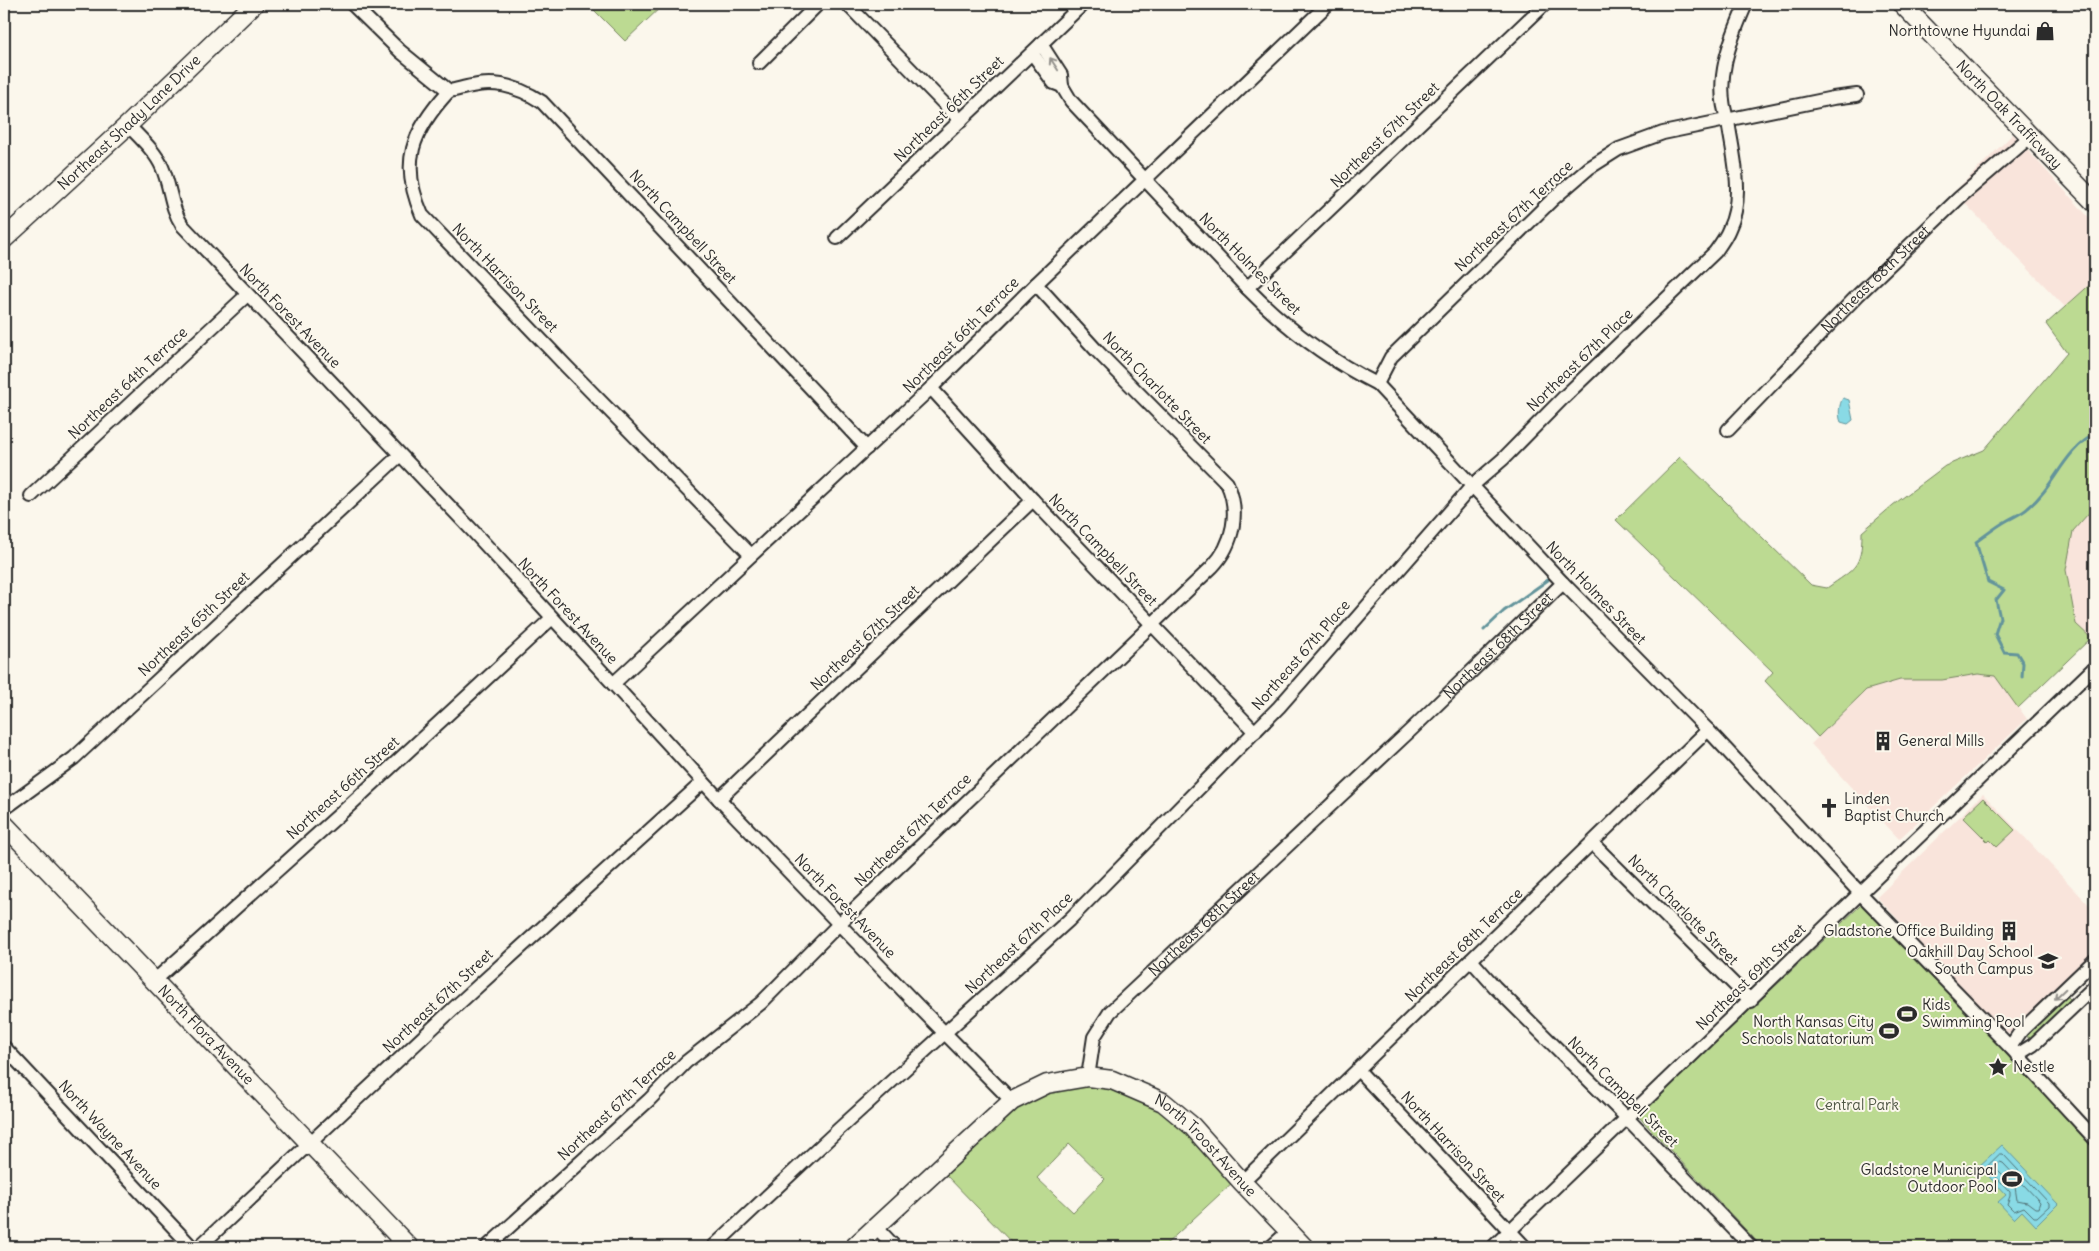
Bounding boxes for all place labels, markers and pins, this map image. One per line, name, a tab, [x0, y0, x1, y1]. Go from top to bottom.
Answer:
shop icon: Northtowne Hyundai	[2034, 20, 2056, 42]
place label: Northtowne Hyundai	[1889, 21, 2030, 40]
building icon: General Mills	[1872, 730, 1894, 752]
place label: General Mills	[1898, 731, 1984, 750]
place label: Linden Baptist Church	[1844, 789, 1945, 825]
church icon: Linden Baptist Church	[1818, 797, 1840, 819]
building icon: Gladstone Office Building	[1998, 920, 2020, 942]
place label: Gladstone Office Building	[1823, 921, 1994, 940]
place label: Oakhill Day School South Campus	[1907, 942, 2033, 978]
school or university icon: Oakhill Day School South Campus	[2037, 950, 2059, 972]
place label: Kids Swimming Pool	[1922, 995, 2025, 1031]
sports icon: Kids Swimming Pool	[1896, 1003, 1918, 1025]
place label: North Kansas City Schools Natatorium	[1741, 1012, 1874, 1048]
sports icon: North Kansas City Schools Natatorium	[1878, 1020, 1900, 1042]
place icon: Nestle	[1987, 1056, 2009, 1078]
place label: Nestle	[2013, 1057, 2055, 1076]
place label: Gladstone Municipal Outdoor Pool	[1860, 1160, 1997, 1196]
sports icon: Gladstone Municipal Outdoor Pool	[2001, 1168, 2023, 1190]

